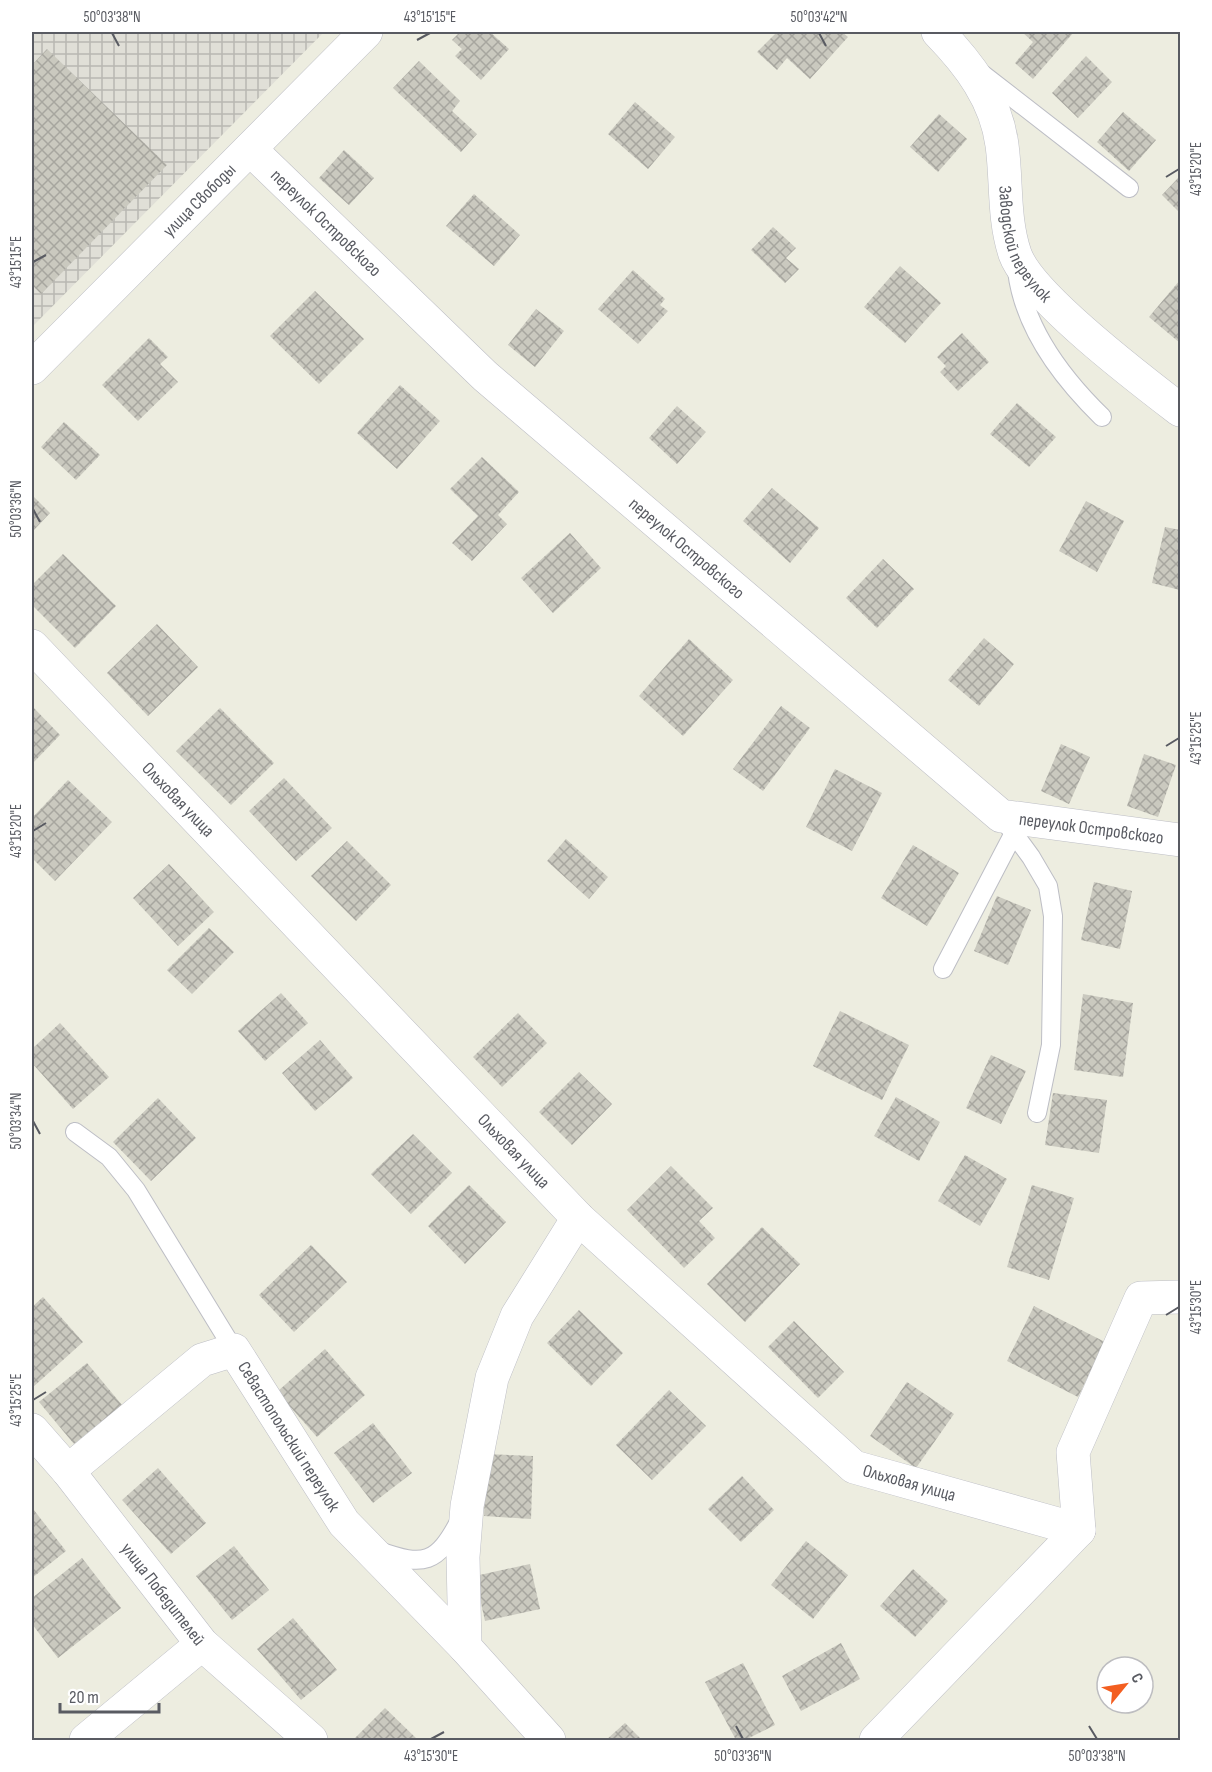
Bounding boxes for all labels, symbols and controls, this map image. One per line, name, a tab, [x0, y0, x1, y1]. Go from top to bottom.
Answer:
text: 50°03'38"N	[83, 8, 141, 27]
text: 43°15'15"E	[404, 8, 456, 27]
text: 50°03'42"N	[791, 8, 847, 27]
text: 43°15'20"E	[1187, 142, 1206, 196]
street label: улица Свободы	[158, 159, 240, 241]
street label: переулок Островского	[267, 165, 386, 281]
street label: Заводской переулок	[995, 185, 1056, 307]
text: 43°15'15"E	[7, 236, 26, 288]
text: 50°03'36"N	[7, 480, 26, 538]
street label: переулок Островского	[625, 493, 749, 603]
text: 43°15'25"E	[1187, 711, 1206, 765]
street label: Ольховая улица	[138, 758, 219, 841]
text: 43°15'20"E	[7, 804, 26, 858]
street label: переулок Островского	[1018, 808, 1165, 848]
text: 50°03'34"N	[7, 1092, 26, 1150]
street label: Ольховая улица	[473, 1109, 555, 1193]
text: 43°15'30"E	[1187, 1280, 1206, 1334]
street label: Севастопольский переулок	[233, 1358, 345, 1516]
text: 43°15'25"E	[7, 1373, 26, 1427]
street label: Ольховая улица	[861, 1460, 958, 1506]
street label: улица Победителей	[117, 1538, 210, 1649]
north arrow	[1095, 1655, 1155, 1715]
text: С	[1126, 1670, 1147, 1687]
scale bar	[60, 1676, 159, 1714]
text: 20 m	[69, 1687, 99, 1708]
text: 43°15'30"E	[404, 1747, 458, 1766]
text: 50°03'36"N	[714, 1747, 772, 1766]
text: 50°03'38"N	[1068, 1747, 1126, 1766]

